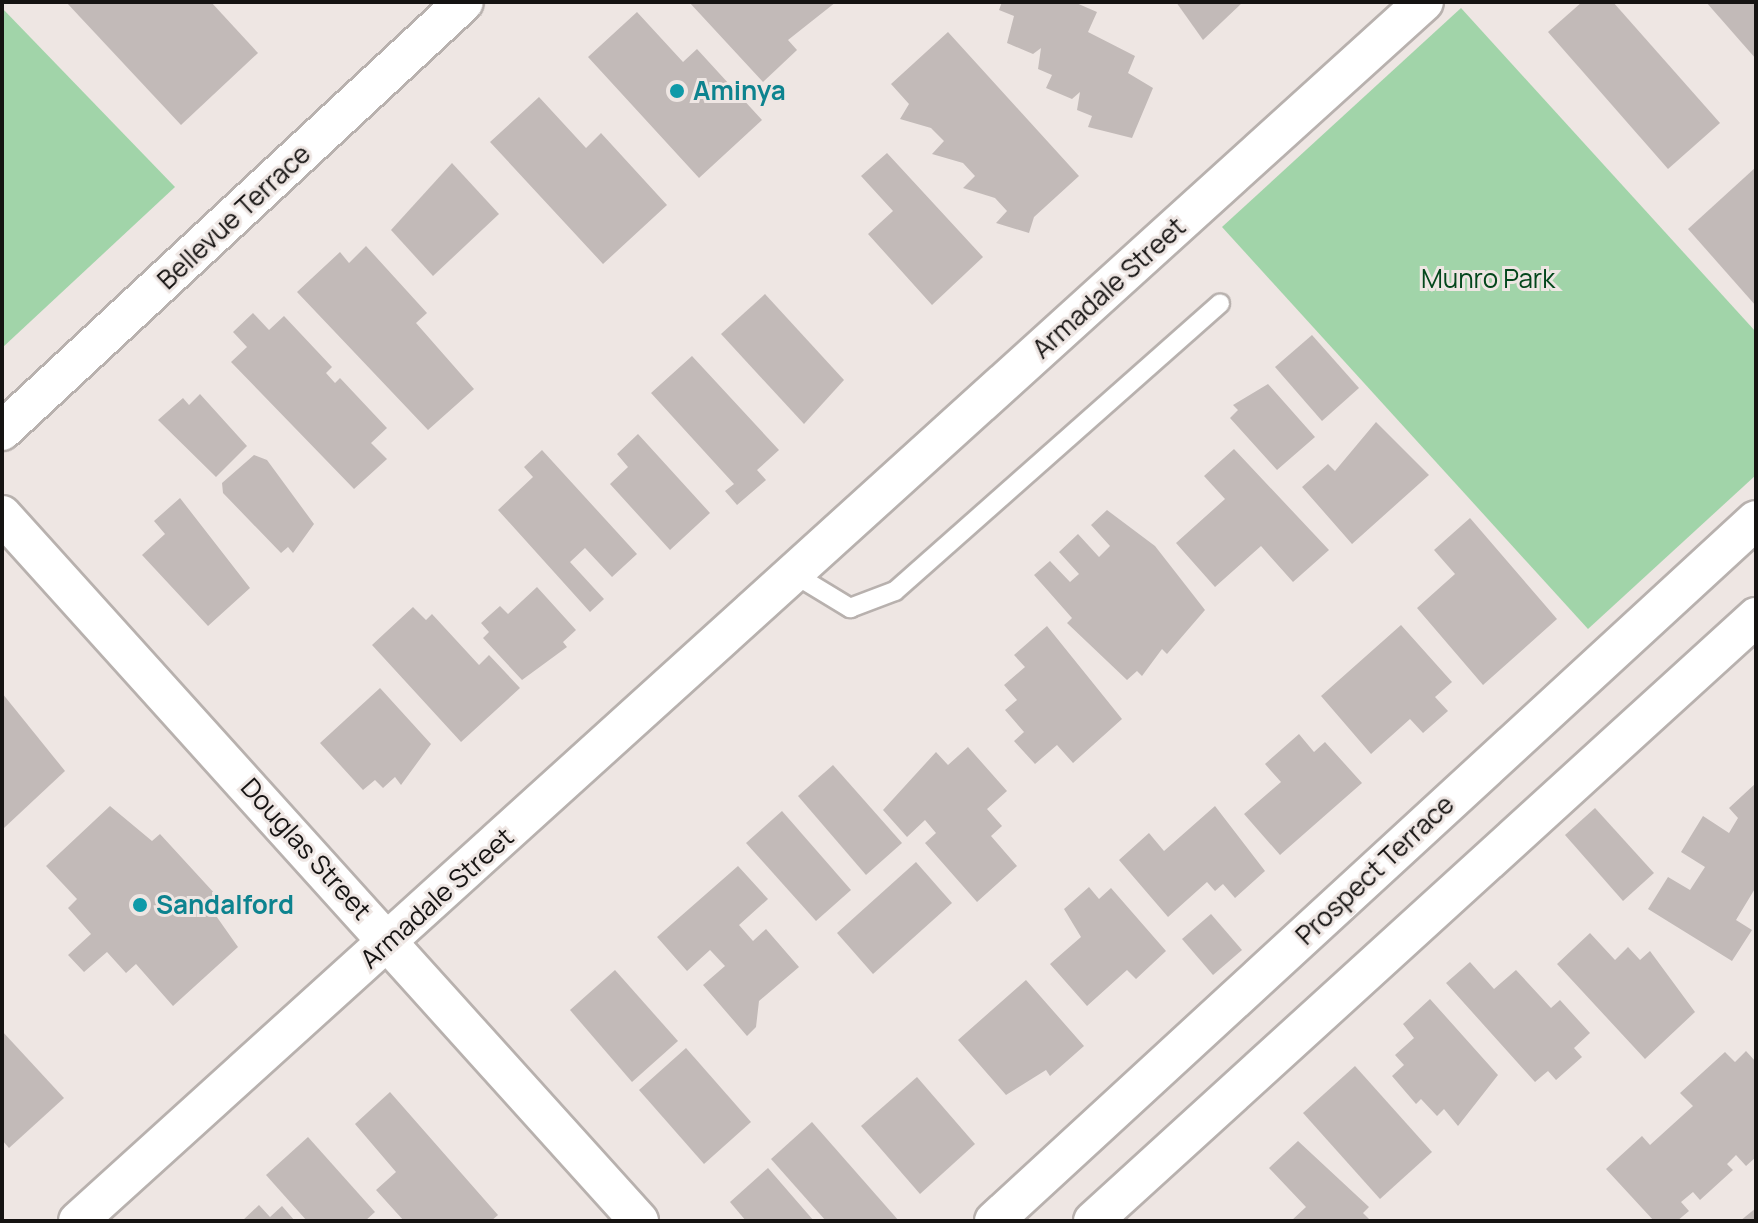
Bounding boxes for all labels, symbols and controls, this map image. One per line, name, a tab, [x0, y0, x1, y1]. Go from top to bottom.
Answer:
place label: Aminya	[693, 75, 786, 107]
marker: Aminya	[668, 82, 686, 100]
street label: Bellevue Terrace	[151, 138, 317, 296]
street label: Armadale Street	[1026, 211, 1192, 365]
park label: Munro Park	[1421, 263, 1555, 295]
street label: Douglas Street	[234, 772, 378, 926]
street label: Prospect Terrace	[1289, 789, 1461, 951]
street label: Armadale Street	[354, 821, 520, 975]
place label: Sandalford	[156, 889, 294, 921]
marker: Sandalford	[131, 896, 149, 914]

